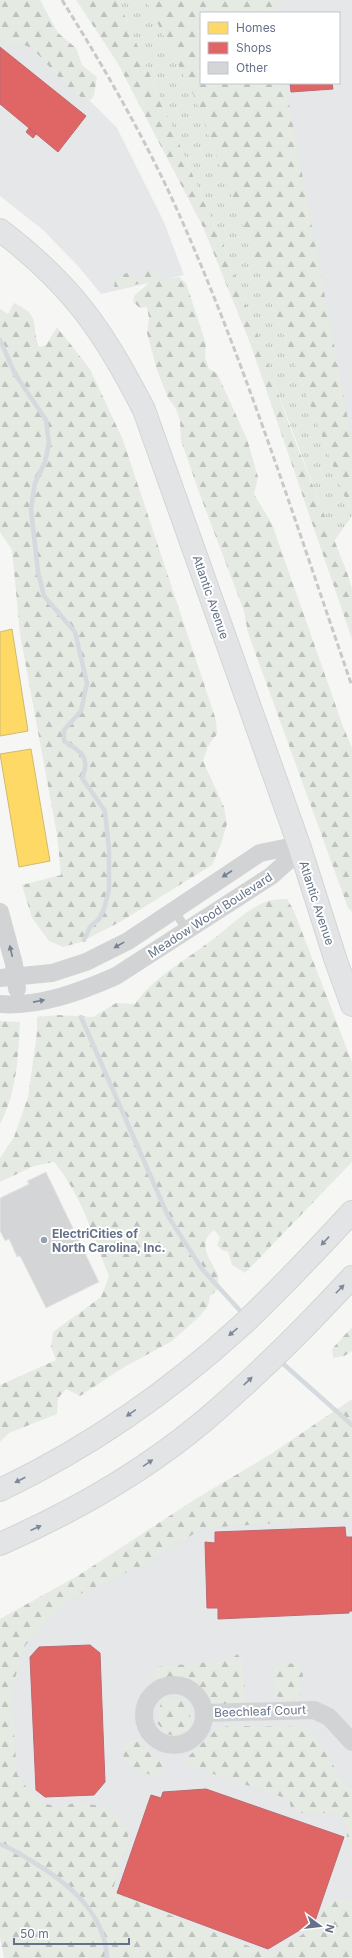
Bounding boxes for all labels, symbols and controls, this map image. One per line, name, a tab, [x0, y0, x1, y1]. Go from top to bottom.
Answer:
legend	[200, 12, 340, 84]
text: Homes	[236, 20, 276, 35]
text: Shops	[236, 40, 272, 55]
text: Other	[236, 60, 268, 75]
street label: Atlantic Avenue	[190, 553, 232, 641]
street label: Atlantic Avenue	[296, 859, 338, 947]
street label: Meadow Wood Boulevard	[145, 869, 275, 961]
one-way arrow	[222, 870, 233, 878]
one-way arrow	[113, 942, 125, 949]
one-way arrow	[7, 945, 13, 957]
one-way arrow	[33, 998, 45, 1004]
place label: ElectriCities of North Carolina, Inc.	[52, 1226, 166, 1255]
marker: ElectriCities of North Carolina, Inc.	[39, 1235, 49, 1245]
one-way arrow	[320, 1236, 330, 1246]
one-way arrow	[336, 1284, 345, 1294]
one-way arrow	[228, 1328, 238, 1337]
one-way arrow	[243, 1376, 254, 1385]
one-way arrow	[125, 1409, 136, 1417]
one-way arrow	[143, 1459, 153, 1467]
one-way arrow	[14, 1477, 26, 1483]
one-way arrow	[30, 1525, 41, 1531]
street label: Beechleaf Court	[214, 1702, 306, 1720]
north arrow	[300, 1906, 340, 1946]
scale bar	[14, 1920, 129, 1946]
text: N	[322, 1923, 338, 1934]
text: 50 m	[20, 1926, 49, 1941]

